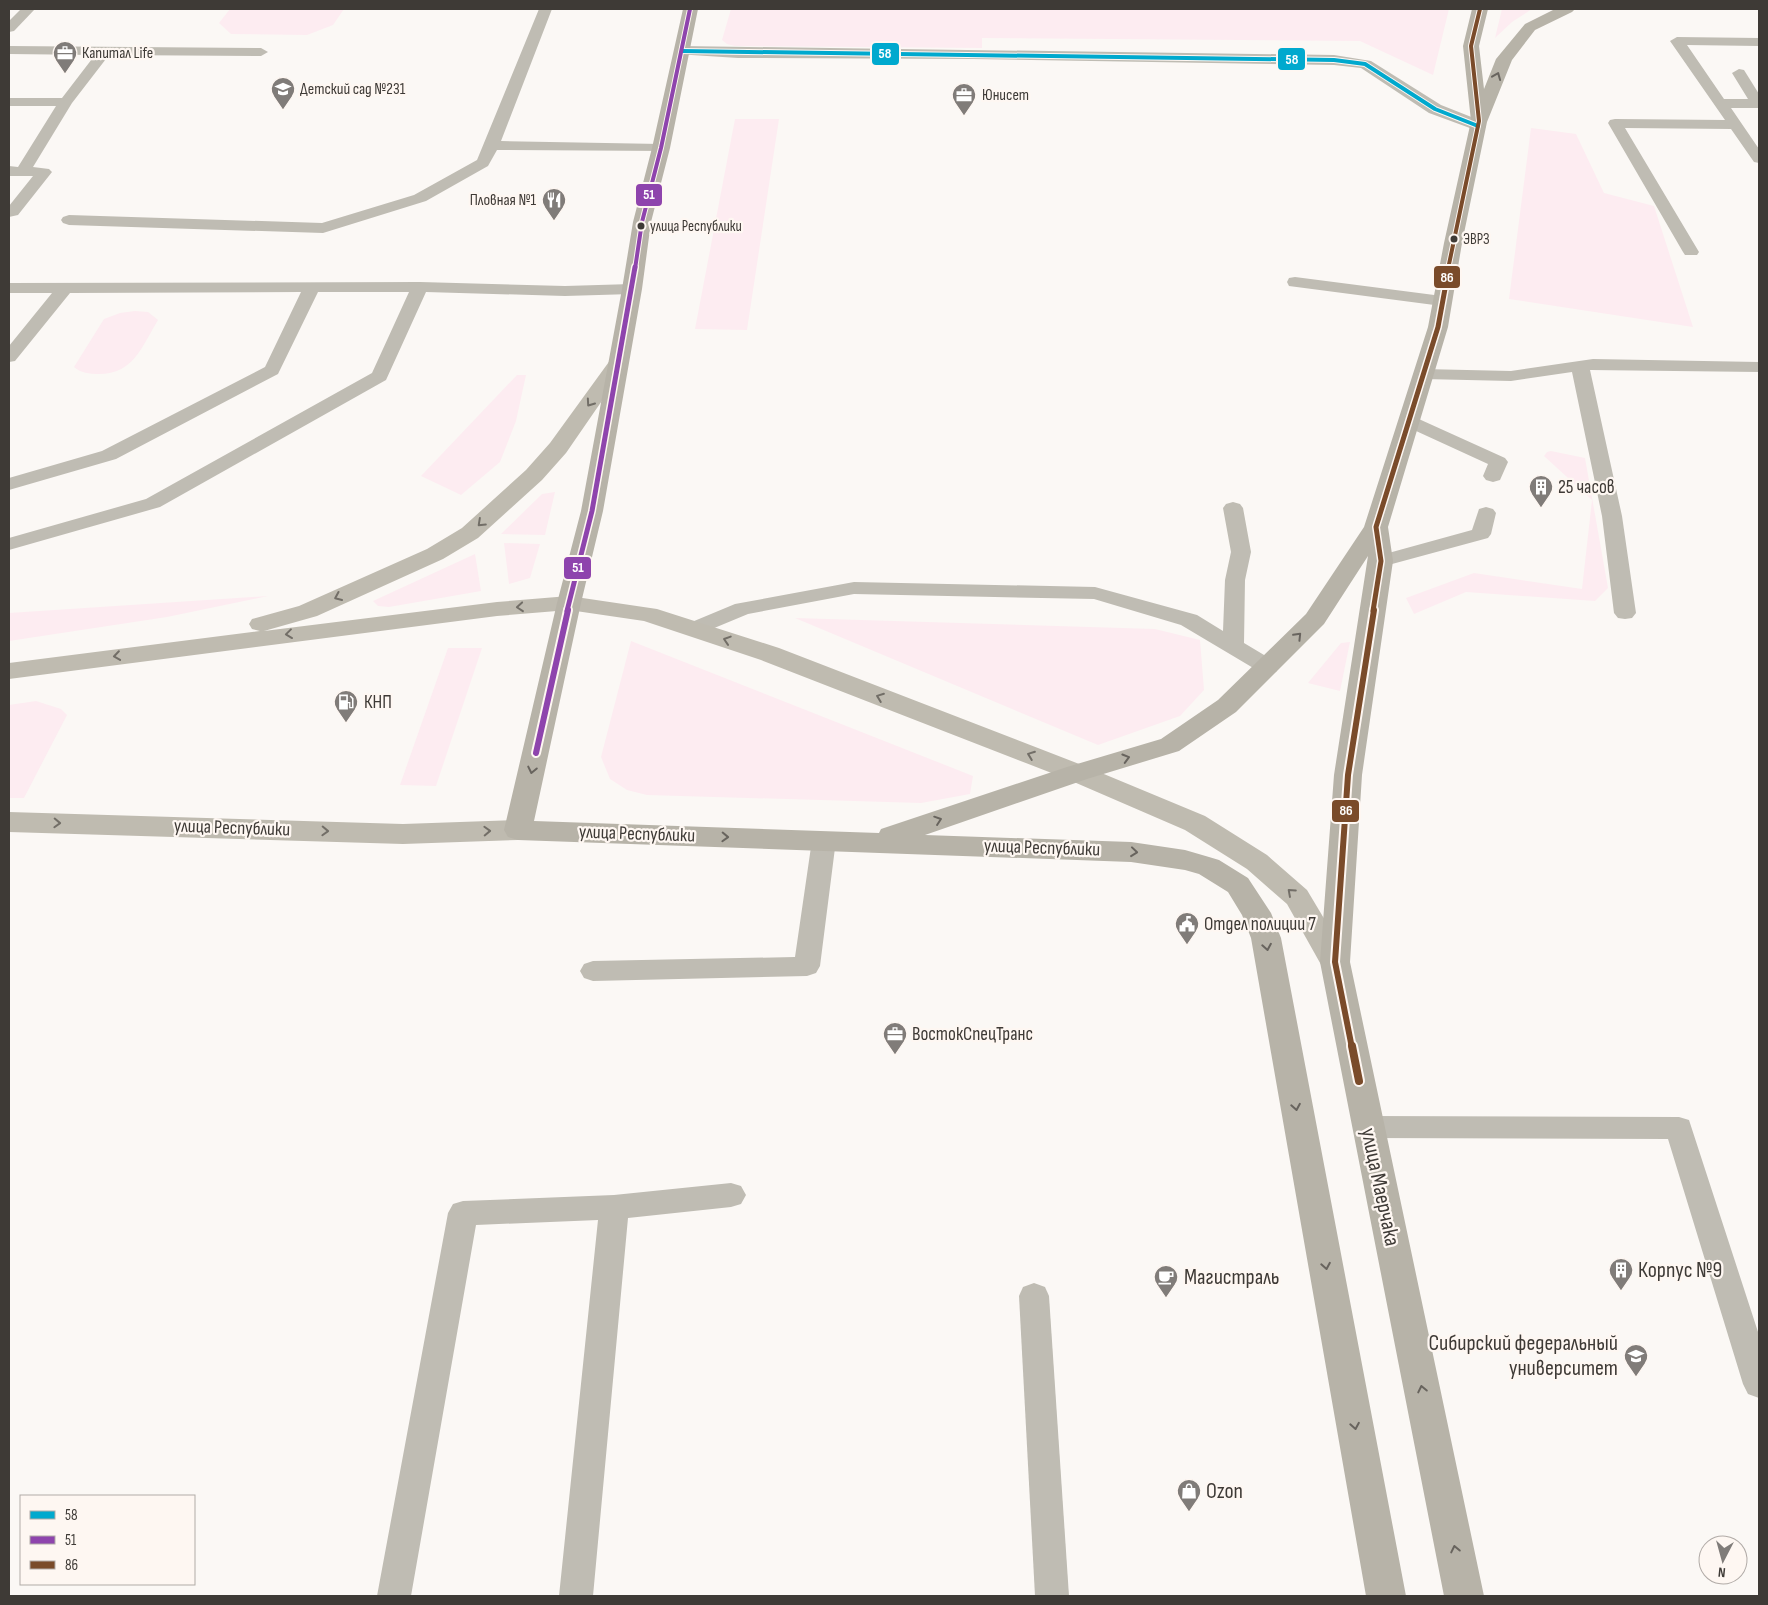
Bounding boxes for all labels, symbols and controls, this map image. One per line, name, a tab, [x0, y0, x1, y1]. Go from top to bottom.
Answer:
office icon: Капитал Life	[52, 40, 78, 74]
line badge: 58	[871, 42, 900, 66]
place label: Капитал Life	[82, 44, 153, 63]
text: 58	[879, 45, 892, 62]
line badge: 58	[1277, 47, 1306, 71]
text: 58	[1286, 51, 1299, 68]
one-way arrow	[1491, 72, 1502, 81]
school or university icon: Детский сад №231	[270, 76, 296, 110]
place label: Детский сад №231	[300, 80, 406, 99]
office icon: Юнисет	[951, 82, 977, 116]
place label: Юнисет	[982, 86, 1029, 105]
line badge: 51	[635, 183, 663, 207]
text: 51	[643, 186, 655, 203]
restaurant icon: Пловная №1	[541, 187, 567, 221]
place label: Пловная №1	[470, 191, 536, 210]
place label: улица Республики	[650, 217, 742, 236]
marker: улица Республики	[636, 221, 646, 231]
place label: ЭВРЗ	[1463, 230, 1490, 249]
marker: ЭВРЗ	[1449, 234, 1459, 244]
line badge: 86	[1433, 265, 1461, 289]
text: 86	[1440, 269, 1454, 286]
one-way arrow	[587, 397, 596, 406]
building icon: 25 часов	[1528, 474, 1554, 508]
place label: 25 часов	[1558, 476, 1615, 499]
one-way arrow	[478, 517, 487, 526]
line badge: 51	[563, 556, 592, 580]
text: 51	[572, 559, 584, 576]
one-way arrow	[334, 591, 343, 602]
one-way arrow	[516, 601, 524, 612]
one-way arrow	[285, 628, 293, 639]
one-way arrow	[1292, 633, 1301, 642]
one-way arrow	[724, 636, 732, 646]
one-way arrow	[112, 650, 120, 661]
fuel station icon: КНП	[333, 689, 359, 723]
place label: КНП	[364, 691, 392, 714]
one-way arrow	[876, 692, 885, 703]
one-way arrow	[1028, 751, 1036, 761]
one-way arrow	[1121, 754, 1129, 764]
one-way arrow	[527, 766, 538, 775]
line badge: 86	[1331, 799, 1360, 823]
text: 86	[1339, 802, 1353, 819]
street label: улица Республики	[174, 814, 290, 842]
one-way arrow	[933, 816, 942, 826]
one-way arrow	[54, 818, 62, 828]
street label: улица Республики	[579, 820, 695, 848]
one-way arrow	[322, 826, 329, 836]
one-way arrow	[484, 826, 492, 836]
one-way arrow	[721, 832, 729, 842]
street label: улица Республики	[984, 834, 1100, 862]
one-way arrow	[1130, 846, 1138, 857]
one-way arrow	[1288, 889, 1297, 898]
public building icon: Отдел полиции 7	[1174, 911, 1200, 945]
place label: Отдел полиции 7	[1204, 913, 1316, 936]
one-way arrow	[1262, 942, 1272, 951]
office icon: ВостокСпецТранс	[882, 1021, 908, 1055]
place label: ВостокСпецТранс	[912, 1023, 1033, 1046]
one-way arrow	[1291, 1102, 1301, 1111]
street label: улица Маерчака	[1354, 1126, 1406, 1248]
building icon: Корпус №9	[1608, 1257, 1634, 1291]
place label: Корпус №9	[1638, 1257, 1722, 1284]
one-way arrow	[1320, 1262, 1330, 1271]
cafe icon: Магистраль	[1153, 1264, 1179, 1298]
place label: Магистраль	[1184, 1264, 1280, 1291]
place label: Сибирский федеральный университет	[1428, 1330, 1618, 1382]
school or university icon: Сибирский федеральный университет	[1623, 1343, 1649, 1377]
one-way arrow	[1417, 1385, 1427, 1394]
one-way arrow	[1349, 1422, 1360, 1431]
shop icon: Ozon	[1176, 1478, 1202, 1512]
place label: Ozon	[1206, 1478, 1243, 1505]
legend	[20, 1495, 195, 1585]
text: 58	[65, 1506, 78, 1525]
text: 51	[65, 1531, 77, 1550]
north arrow	[1698, 1535, 1748, 1585]
one-way arrow	[1450, 1544, 1460, 1553]
text: 86	[65, 1556, 78, 1575]
text: N	[1717, 1564, 1726, 1581]

